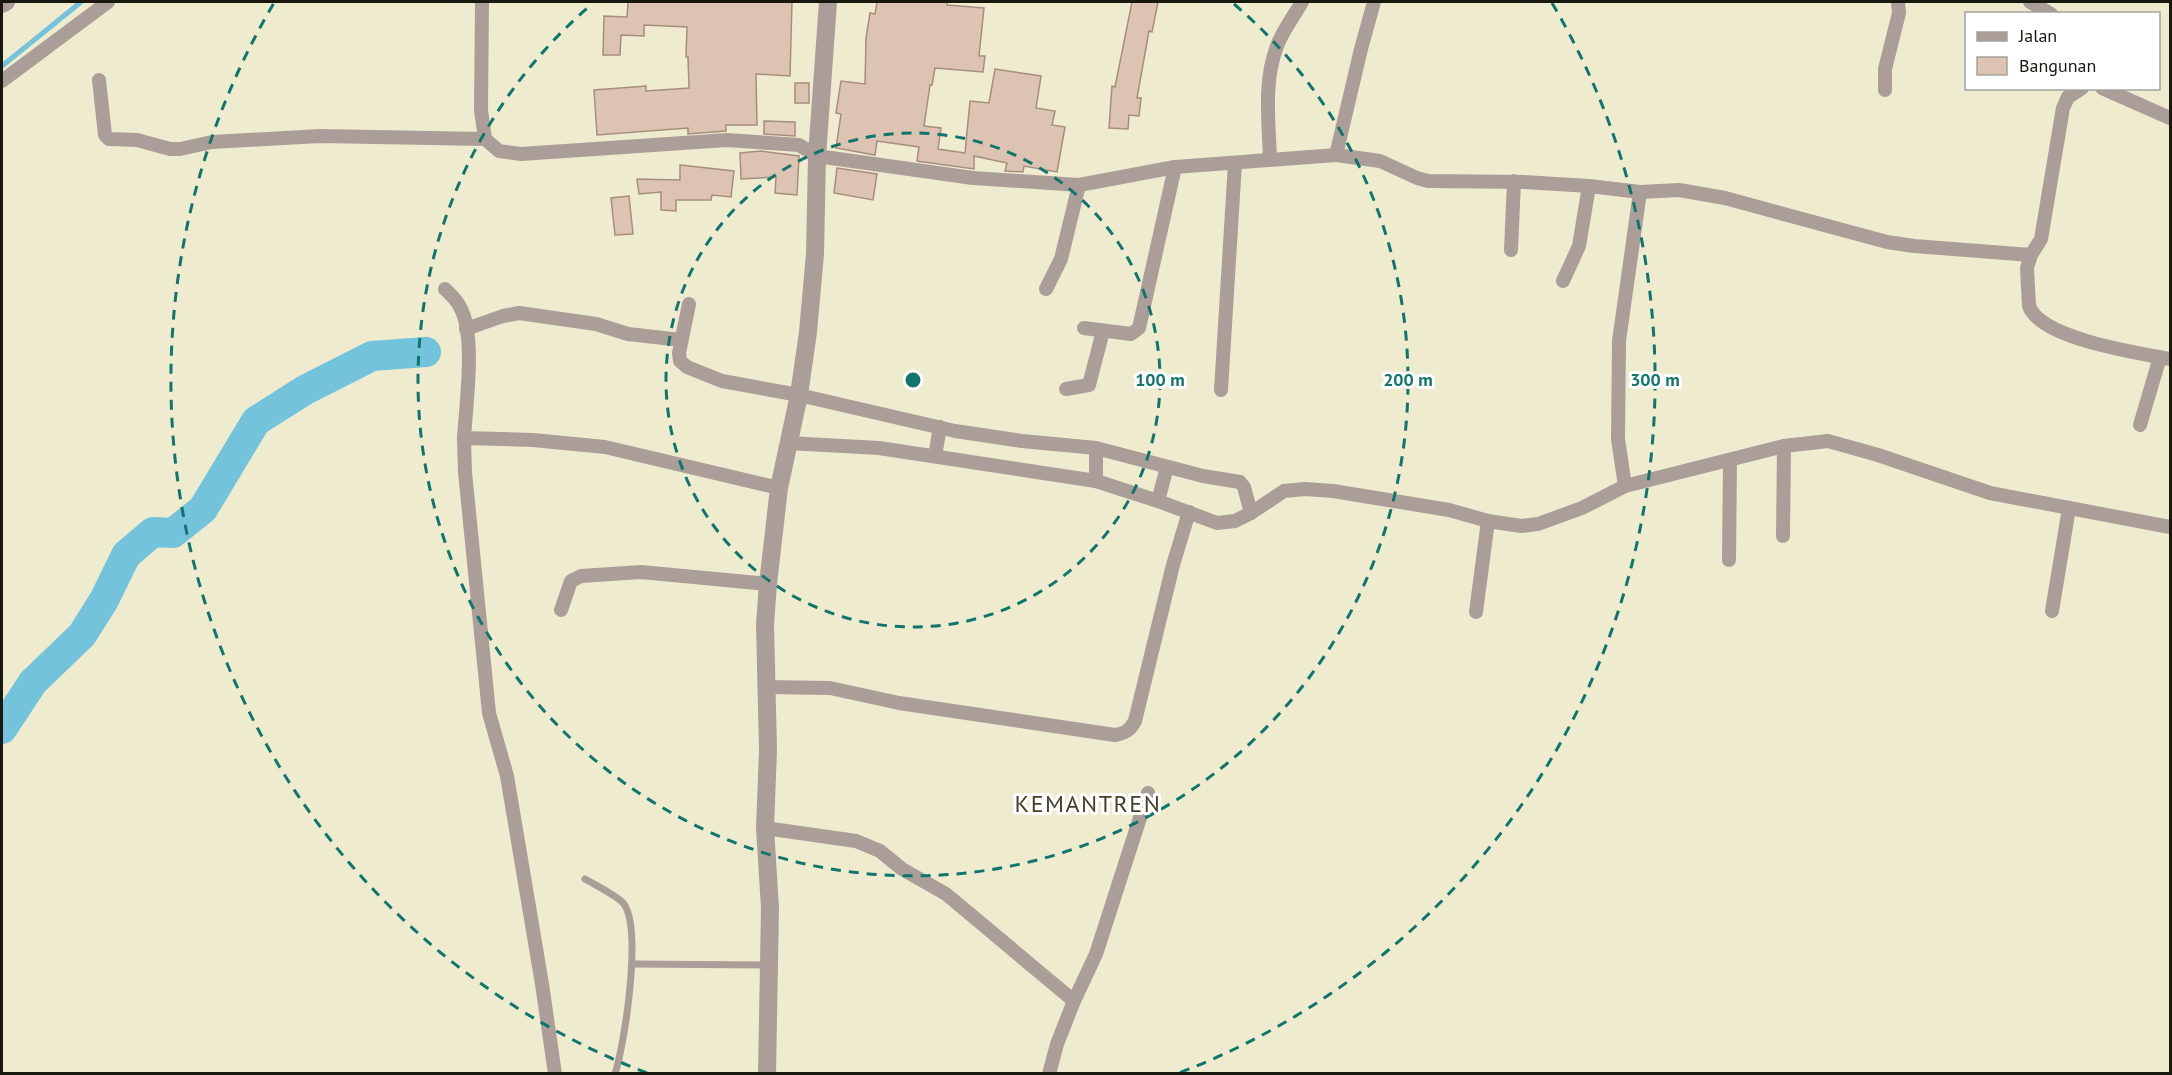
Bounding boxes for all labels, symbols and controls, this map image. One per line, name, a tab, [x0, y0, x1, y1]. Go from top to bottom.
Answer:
legend	[1965, 12, 2160, 90]
text: Jalan	[2018, 24, 2057, 47]
text: Bangunan	[2019, 54, 2096, 77]
text: 100 m	[1135, 368, 1185, 391]
text: 200 m	[1383, 368, 1433, 391]
text: 300 m	[1630, 368, 1680, 391]
centre of rings	[903, 370, 923, 390]
district label: KEMANTREN	[1015, 788, 1161, 819]

